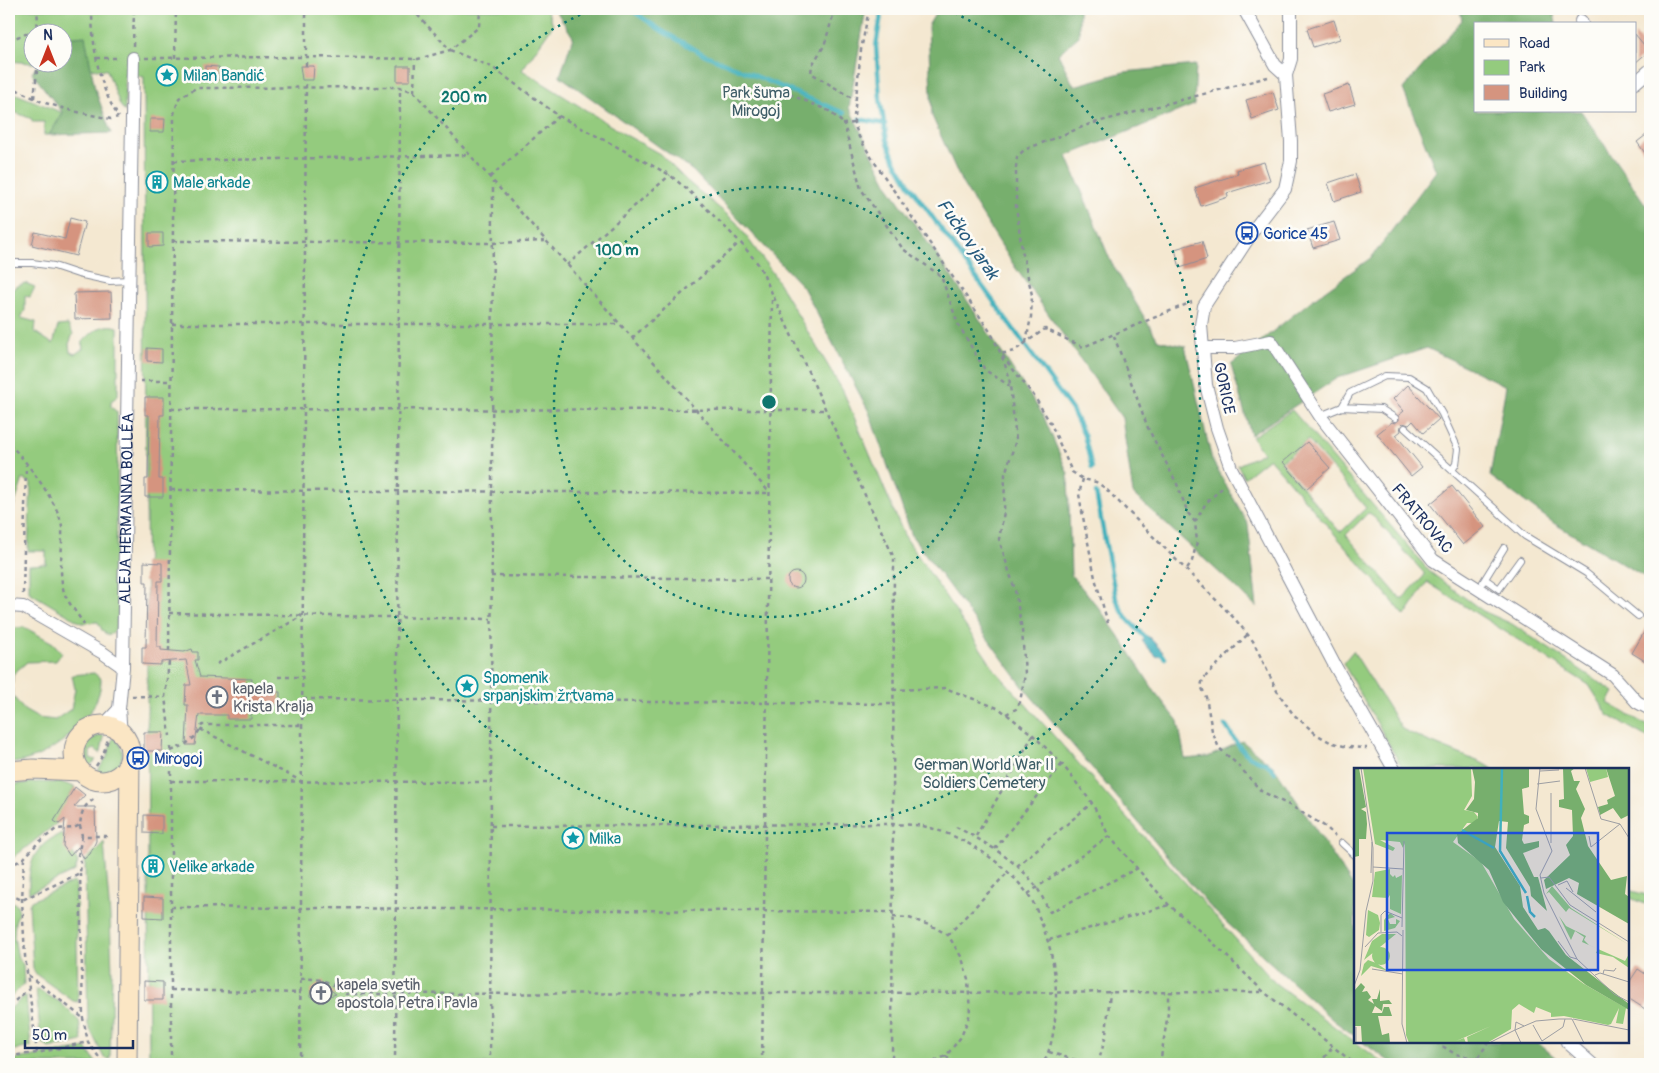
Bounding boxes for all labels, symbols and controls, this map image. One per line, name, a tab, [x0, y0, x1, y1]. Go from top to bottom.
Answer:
north arrow	[22, 22, 72, 72]
legend	[1474, 22, 1636, 112]
text: N	[43, 27, 53, 44]
text: Road	[1519, 34, 1550, 53]
text: Park	[1519, 58, 1546, 77]
place icon: Milan Bandić	[155, 63, 179, 87]
place label: Milan Bandić	[183, 66, 265, 86]
park label: Park šuma Mirogoj	[722, 83, 790, 121]
text: Building	[1519, 84, 1567, 103]
text: 200 m	[441, 88, 487, 107]
building icon: Male arkade	[145, 170, 169, 194]
place label: Male arkade	[173, 173, 250, 193]
water label: Fučkov jarak	[931, 195, 1005, 285]
bus stop icon: Gorice 45	[1235, 221, 1259, 245]
place label: Gorice 45	[1263, 224, 1328, 244]
text: 100 m	[596, 241, 638, 260]
street label: GORICE	[1209, 360, 1239, 416]
centre of rings	[760, 393, 778, 411]
street label: ALEJA HERMANNA BOLLÉA	[115, 413, 138, 604]
street label: FRATROVAC	[1387, 480, 1457, 558]
place label: Spomenik srpanjskim žrtvama	[483, 668, 614, 706]
place icon: Spomenik srpanjskim žrtvama	[455, 674, 479, 698]
place label: kapela Krista Kralja	[233, 679, 313, 717]
church icon: kapela Krista Kralja	[205, 685, 229, 709]
bus stop icon: Mirogoj	[126, 746, 150, 770]
place label: Mirogoj	[154, 749, 203, 769]
park label: German World War II Soldiers Cemetery	[914, 755, 1054, 793]
inset map	[1354, 768, 1629, 1043]
place icon: Milka	[561, 826, 585, 850]
place label: Milka	[589, 829, 621, 849]
building icon: Velike arkade	[141, 854, 165, 878]
place label: Velike arkade	[169, 857, 254, 877]
place label: kapela svetih apostola Petra i Pavla	[337, 975, 478, 1013]
church icon: kapela svetih apostola Petra i Pavla	[309, 981, 333, 1005]
scale bar	[25, 1018, 132, 1050]
text: 50 m	[32, 1026, 67, 1045]

